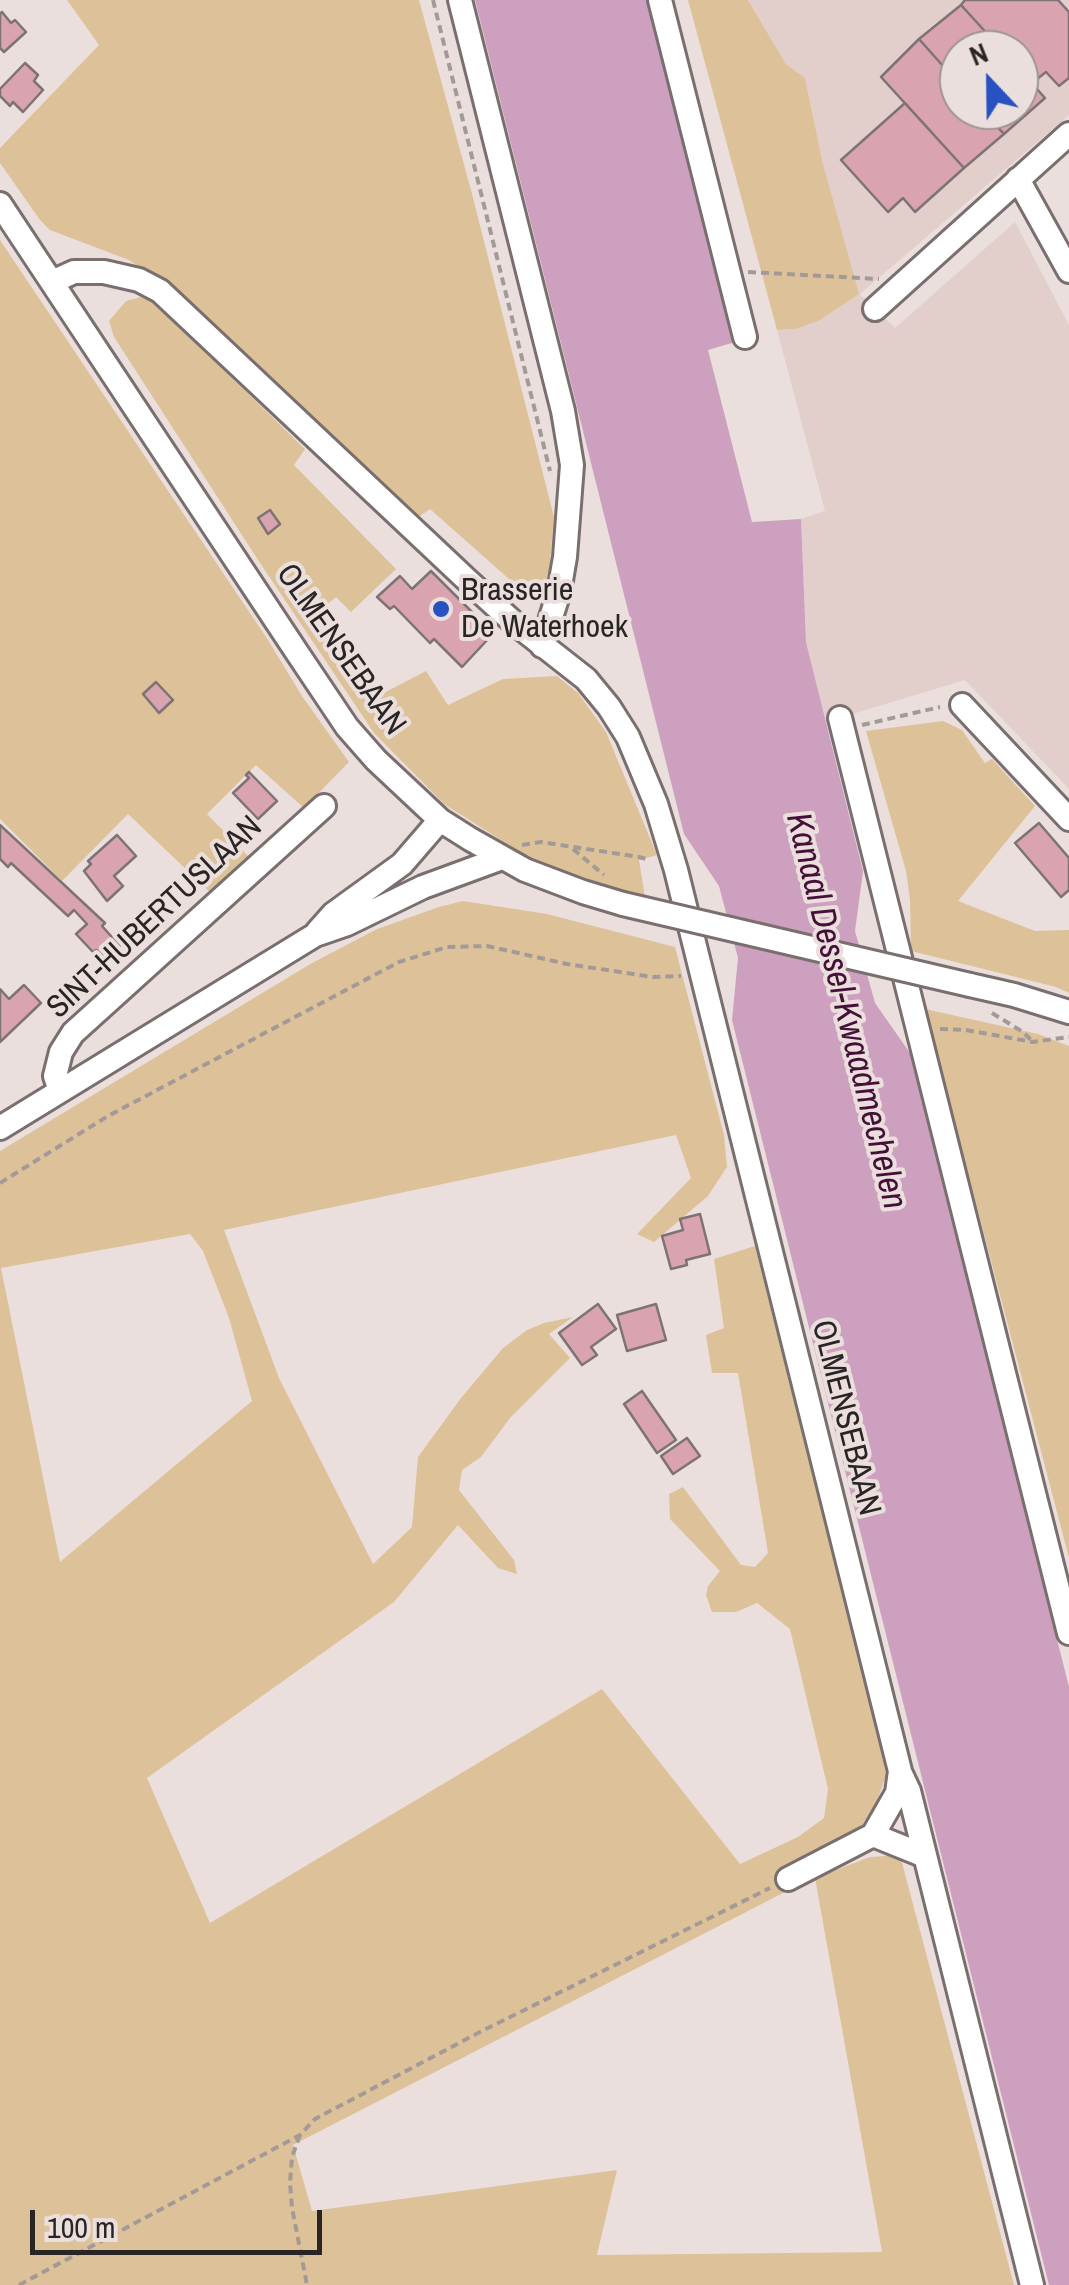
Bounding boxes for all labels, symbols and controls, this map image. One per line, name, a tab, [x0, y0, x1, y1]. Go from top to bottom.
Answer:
north arrow	[939, 30, 1039, 130]
text: N	[964, 33, 993, 75]
street label: OLMENSEBAAN	[267, 557, 413, 743]
place label: Brasserie De Waterhoek	[461, 572, 628, 647]
marker: Brasserie De Waterhoek	[430, 598, 452, 620]
street label: SINT-HUBERTUSLAAN	[40, 809, 270, 1027]
water label: Kanaal Dessel-Kwaadmechelen	[775, 809, 915, 1213]
street label: OLMENSEBAAN	[802, 1316, 888, 1520]
scale bar	[35, 2190, 328, 2252]
text: 100 m	[47, 2207, 115, 2247]

